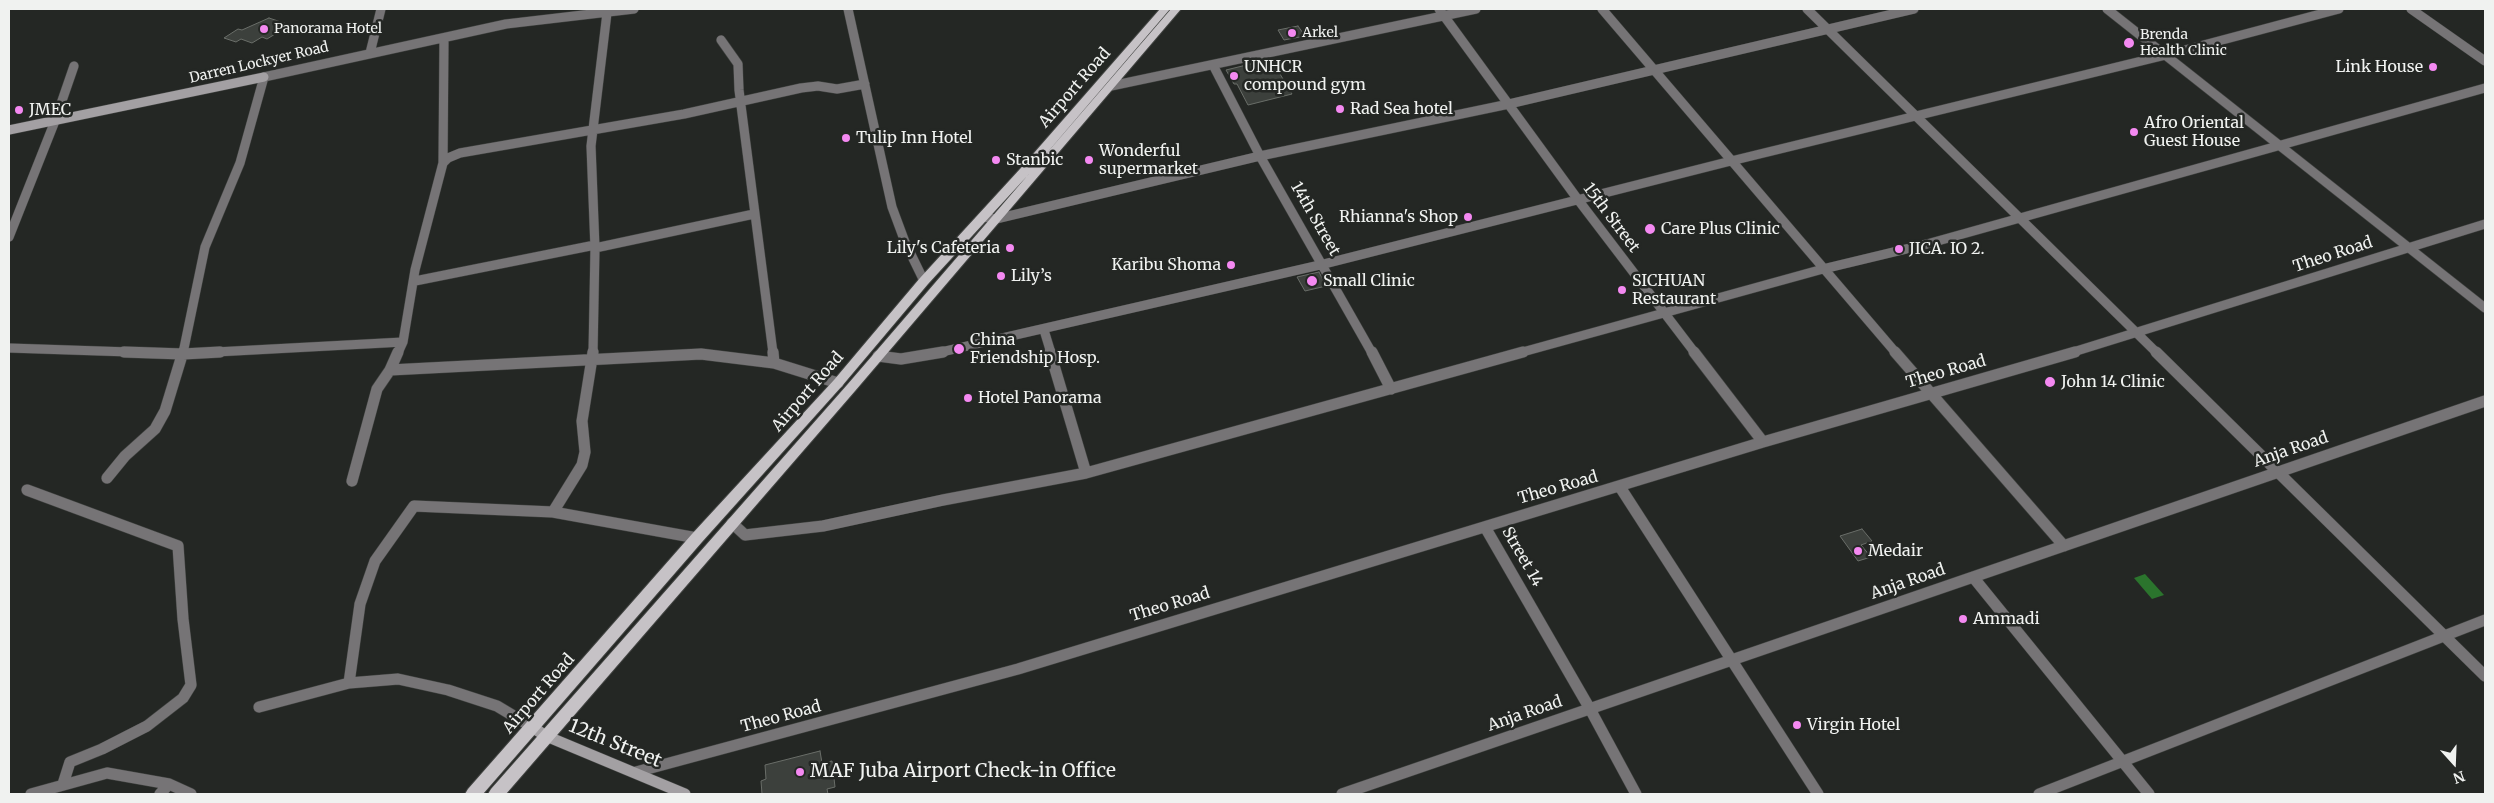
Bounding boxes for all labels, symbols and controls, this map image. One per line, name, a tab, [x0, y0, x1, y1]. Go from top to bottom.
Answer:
place label: Panorama Hotel	[274, 21, 382, 37]
marker: Panorama Hotel	[258, 23, 270, 35]
place label: Arkel	[1302, 25, 1338, 41]
marker: Arkel	[1286, 27, 1298, 39]
place label: Brenda Health Clinic	[2140, 27, 2227, 59]
marker: Brenda Health Clinic	[2122, 36, 2136, 50]
street label: Darren Lockyer Road	[188, 39, 330, 87]
street label: Airport Road	[1035, 44, 1115, 132]
place label: UNHCR compound gym	[1244, 57, 1366, 95]
place label: Link House	[2335, 57, 2423, 77]
marker: Link House	[2427, 61, 2439, 73]
marker: UNHCR compound gym	[1228, 70, 1240, 82]
place label: Rad Sea hotel	[1350, 99, 1453, 119]
place label: JMEC	[29, 100, 71, 120]
marker: Rad Sea hotel	[1334, 103, 1346, 115]
marker: JMEC	[13, 104, 25, 116]
place label: Afro Oriental Guest House	[2144, 113, 2244, 151]
marker: Afro Oriental Guest House	[2128, 126, 2140, 138]
place label: Tulip Inn Hotel	[856, 128, 972, 148]
marker: Tulip Inn Hotel	[840, 132, 852, 144]
place label: Wonderful supermarket	[1099, 141, 1198, 179]
place label: Stanbic	[1006, 150, 1063, 170]
marker: Stanbic	[990, 154, 1002, 166]
marker: Wonderful supermarket	[1083, 154, 1095, 166]
street label: 14th Street	[1286, 179, 1344, 259]
street label: 15th Street	[1579, 180, 1643, 256]
place label: Rhianna's Shop	[1339, 207, 1458, 227]
marker: Rhianna's Shop	[1462, 211, 1474, 223]
place label: Care Plus Clinic	[1661, 219, 1780, 239]
marker: Care Plus Clinic	[1643, 222, 1657, 236]
street label: Theo Road	[2291, 233, 2375, 277]
place label: Lily's Cafeteria	[887, 238, 1000, 258]
place label: JICA. IO 2.	[1909, 239, 1985, 259]
marker: Lily's Cafeteria	[1004, 242, 1016, 254]
marker: JICA. IO 2.	[1893, 243, 1905, 255]
place label: Karibu Shoma	[1112, 255, 1221, 275]
marker: Karibu Shoma	[1225, 259, 1237, 271]
place label: Lily’s	[1011, 266, 1052, 286]
marker: Lily’s	[995, 270, 1007, 282]
place label: Small Clinic	[1323, 271, 1415, 291]
place label: SICHUAN Restaurant	[1632, 271, 1716, 309]
marker: Small Clinic	[1305, 274, 1319, 288]
marker: SICHUAN Restaurant	[1616, 284, 1628, 296]
place label: China Friendship Hosp.	[970, 330, 1100, 368]
marker: China Friendship Hosp.	[952, 342, 966, 356]
street label: Airport Road	[768, 348, 848, 436]
street label: Theo Road	[1904, 351, 1988, 393]
place label: John 14 Clinic	[2061, 372, 2165, 392]
marker: John 14 Clinic	[2043, 375, 2057, 389]
place label: Hotel Panorama	[978, 388, 1101, 408]
marker: Hotel Panorama	[962, 392, 974, 404]
street label: Anja Road	[2251, 428, 2331, 472]
street label: Theo Road	[1516, 467, 1600, 509]
street label: Street 14	[1497, 524, 1547, 590]
place label: Medair	[1868, 541, 1923, 561]
marker: Medair	[1852, 545, 1864, 557]
street label: Anja Road	[1868, 560, 1948, 604]
street label: Theo Road	[1128, 584, 1212, 626]
place label: Ammadi	[1973, 609, 2040, 629]
marker: Ammadi	[1957, 613, 1969, 625]
street label: Airport Road	[499, 650, 579, 738]
street label: Anja Road	[1485, 692, 1565, 736]
street label: Theo Road	[739, 697, 823, 737]
street label: 12th Street	[565, 715, 665, 773]
place label: Virgin Hotel	[1807, 715, 1900, 735]
marker: Virgin Hotel	[1791, 719, 1803, 731]
north arrow	[2429, 738, 2479, 788]
place label: MAF Juba Airport Check-in Office	[810, 761, 1116, 783]
marker: MAF Juba Airport Check-in Office	[794, 766, 806, 778]
text: N	[2451, 767, 2467, 787]

